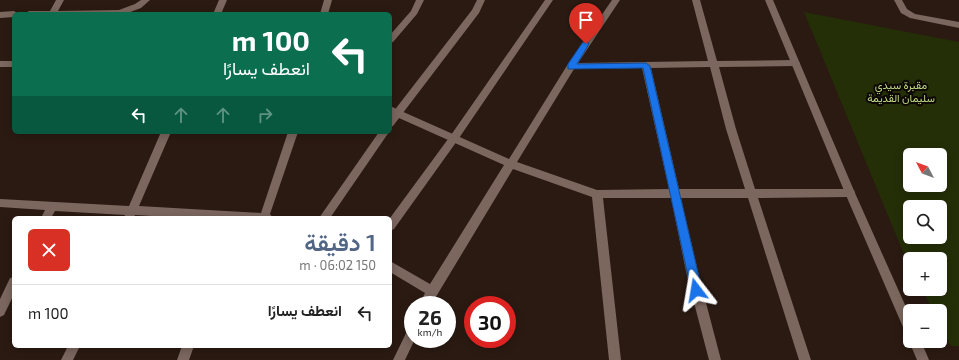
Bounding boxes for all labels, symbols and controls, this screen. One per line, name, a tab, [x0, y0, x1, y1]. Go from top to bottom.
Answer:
pin	[569, 3, 603, 44]
icon: arrive	[575, 9, 597, 31]
text: 100 m	[232, 23, 310, 57]
icon: left	[324, 28, 376, 80]
text: انعطف يسارًا	[223, 57, 310, 79]
park label: مقبرة سيدي سليمان القديمة	[867, 78, 935, 105]
icon: left	[128, 104, 150, 126]
icon: ahead	[170, 104, 192, 126]
icon: ahead	[212, 104, 234, 126]
icon: right	[254, 104, 276, 126]
north arrow	[903, 148, 947, 192]
map controls	[903, 148, 947, 348]
button: search	[903, 200, 947, 244]
text: 1 دقيقة	[304, 227, 376, 256]
button: close	[28, 229, 70, 271]
button: +	[903, 252, 947, 296]
text: 150 m · 06:02	[299, 257, 376, 273]
position arrow	[675, 269, 717, 311]
speed limit sign: 30	[464, 296, 516, 348]
text: انعطف يسارًا	[268, 301, 342, 319]
icon: left	[354, 302, 376, 324]
text: 100 m	[28, 304, 69, 322]
button: −	[903, 304, 947, 348]
text: 26	[418, 305, 442, 329]
text: km/h	[418, 326, 442, 338]

